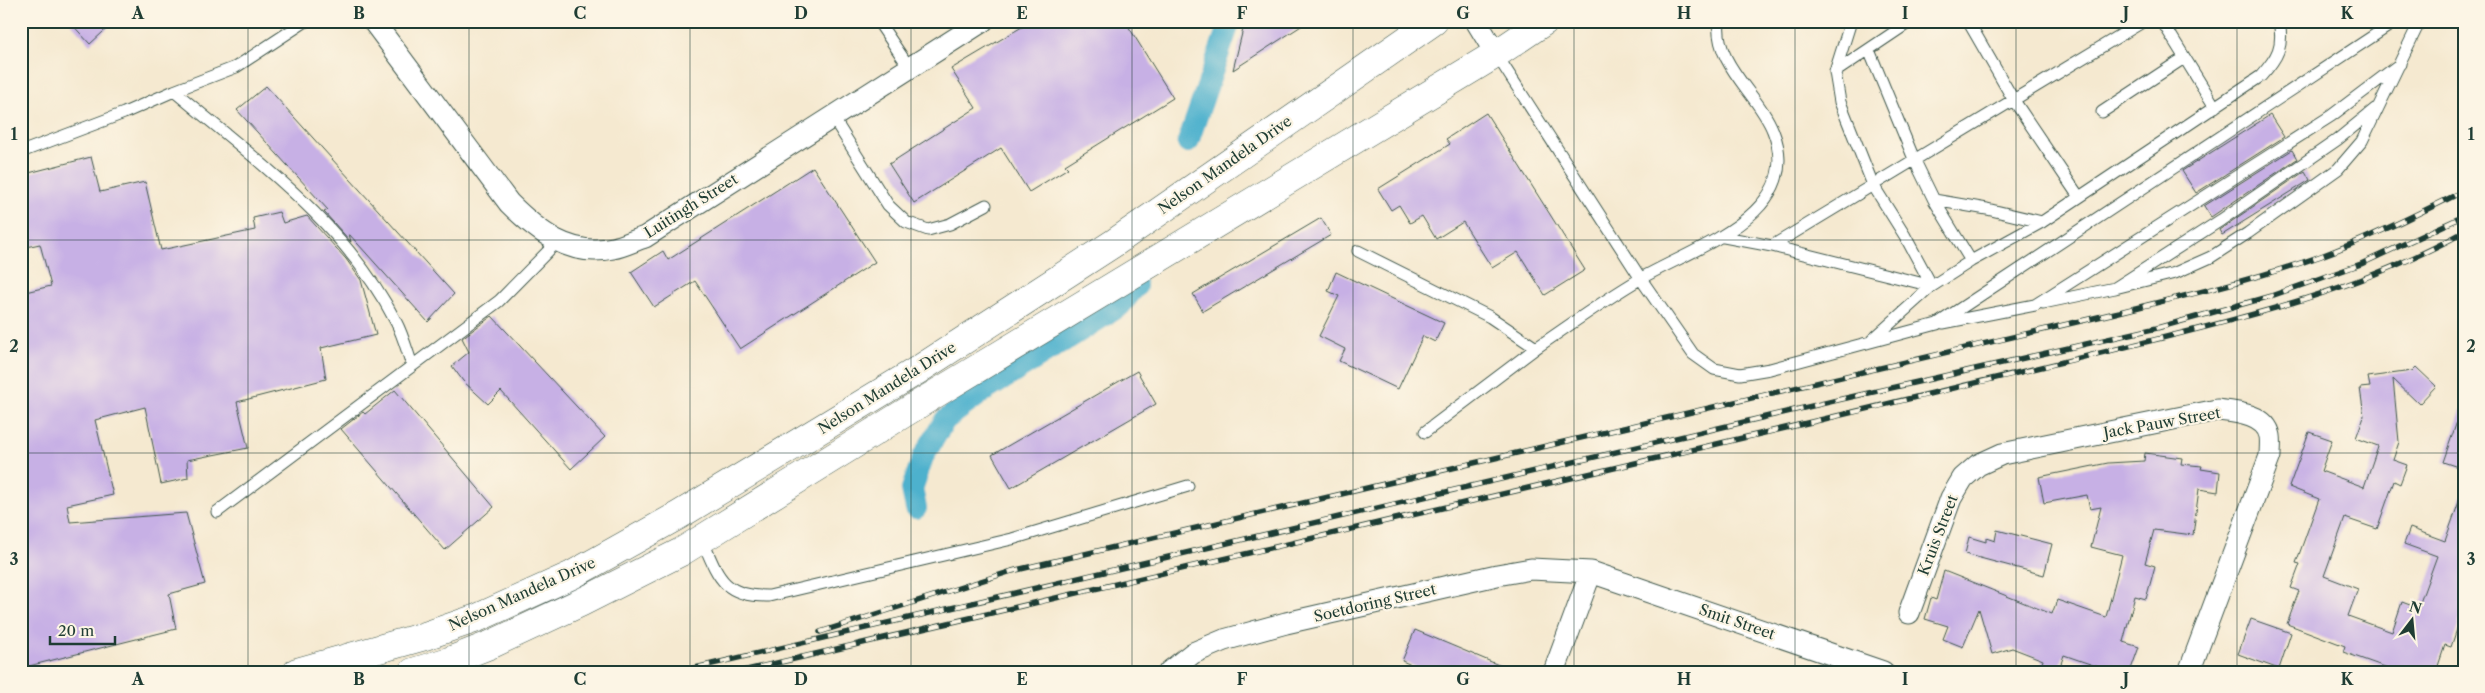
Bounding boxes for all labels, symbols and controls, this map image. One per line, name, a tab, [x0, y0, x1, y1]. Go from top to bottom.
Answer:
text: A	[131, 3, 145, 23]
text: B	[353, 3, 365, 23]
text: C	[574, 3, 586, 23]
text: D	[794, 3, 808, 23]
text: E	[1016, 3, 1028, 23]
text: F	[1237, 3, 1248, 23]
text: G	[1456, 3, 1470, 23]
text: H	[1677, 3, 1691, 23]
text: I	[1902, 3, 1909, 23]
text: J	[2120, 3, 2129, 23]
text: K	[2341, 3, 2355, 23]
street label: Nelson Mandela Drive	[1154, 111, 1295, 218]
text: 1	[10, 124, 18, 144]
text: 1	[2467, 124, 2475, 144]
street label: Luitingh Street	[640, 169, 742, 242]
text: 2	[9, 336, 19, 356]
text: 2	[2466, 336, 2476, 356]
street label: Nelson Mandela Drive	[814, 337, 959, 438]
street label: Jack Pauw Street	[2100, 403, 2223, 442]
street label: Kruis Street	[1913, 491, 1962, 578]
text: 3	[9, 549, 19, 569]
text: 3	[2466, 549, 2476, 569]
street label: Nelson Mandela Drive	[445, 553, 598, 635]
street label: Soetdoring Street	[1312, 579, 1439, 626]
north arrow	[2388, 596, 2438, 646]
text: N	[2407, 597, 2424, 618]
street label: Smit Street	[1697, 600, 1778, 644]
scale bar	[50, 613, 115, 645]
text: 20 m	[58, 621, 94, 640]
text: A	[131, 669, 145, 689]
text: B	[353, 669, 365, 689]
text: C	[574, 669, 586, 689]
text: D	[794, 669, 808, 689]
text: E	[1016, 669, 1028, 689]
text: F	[1237, 669, 1248, 689]
text: G	[1456, 669, 1470, 689]
text: H	[1677, 669, 1691, 689]
text: I	[1902, 669, 1909, 689]
text: J	[2120, 669, 2129, 689]
text: K	[2341, 669, 2355, 689]

